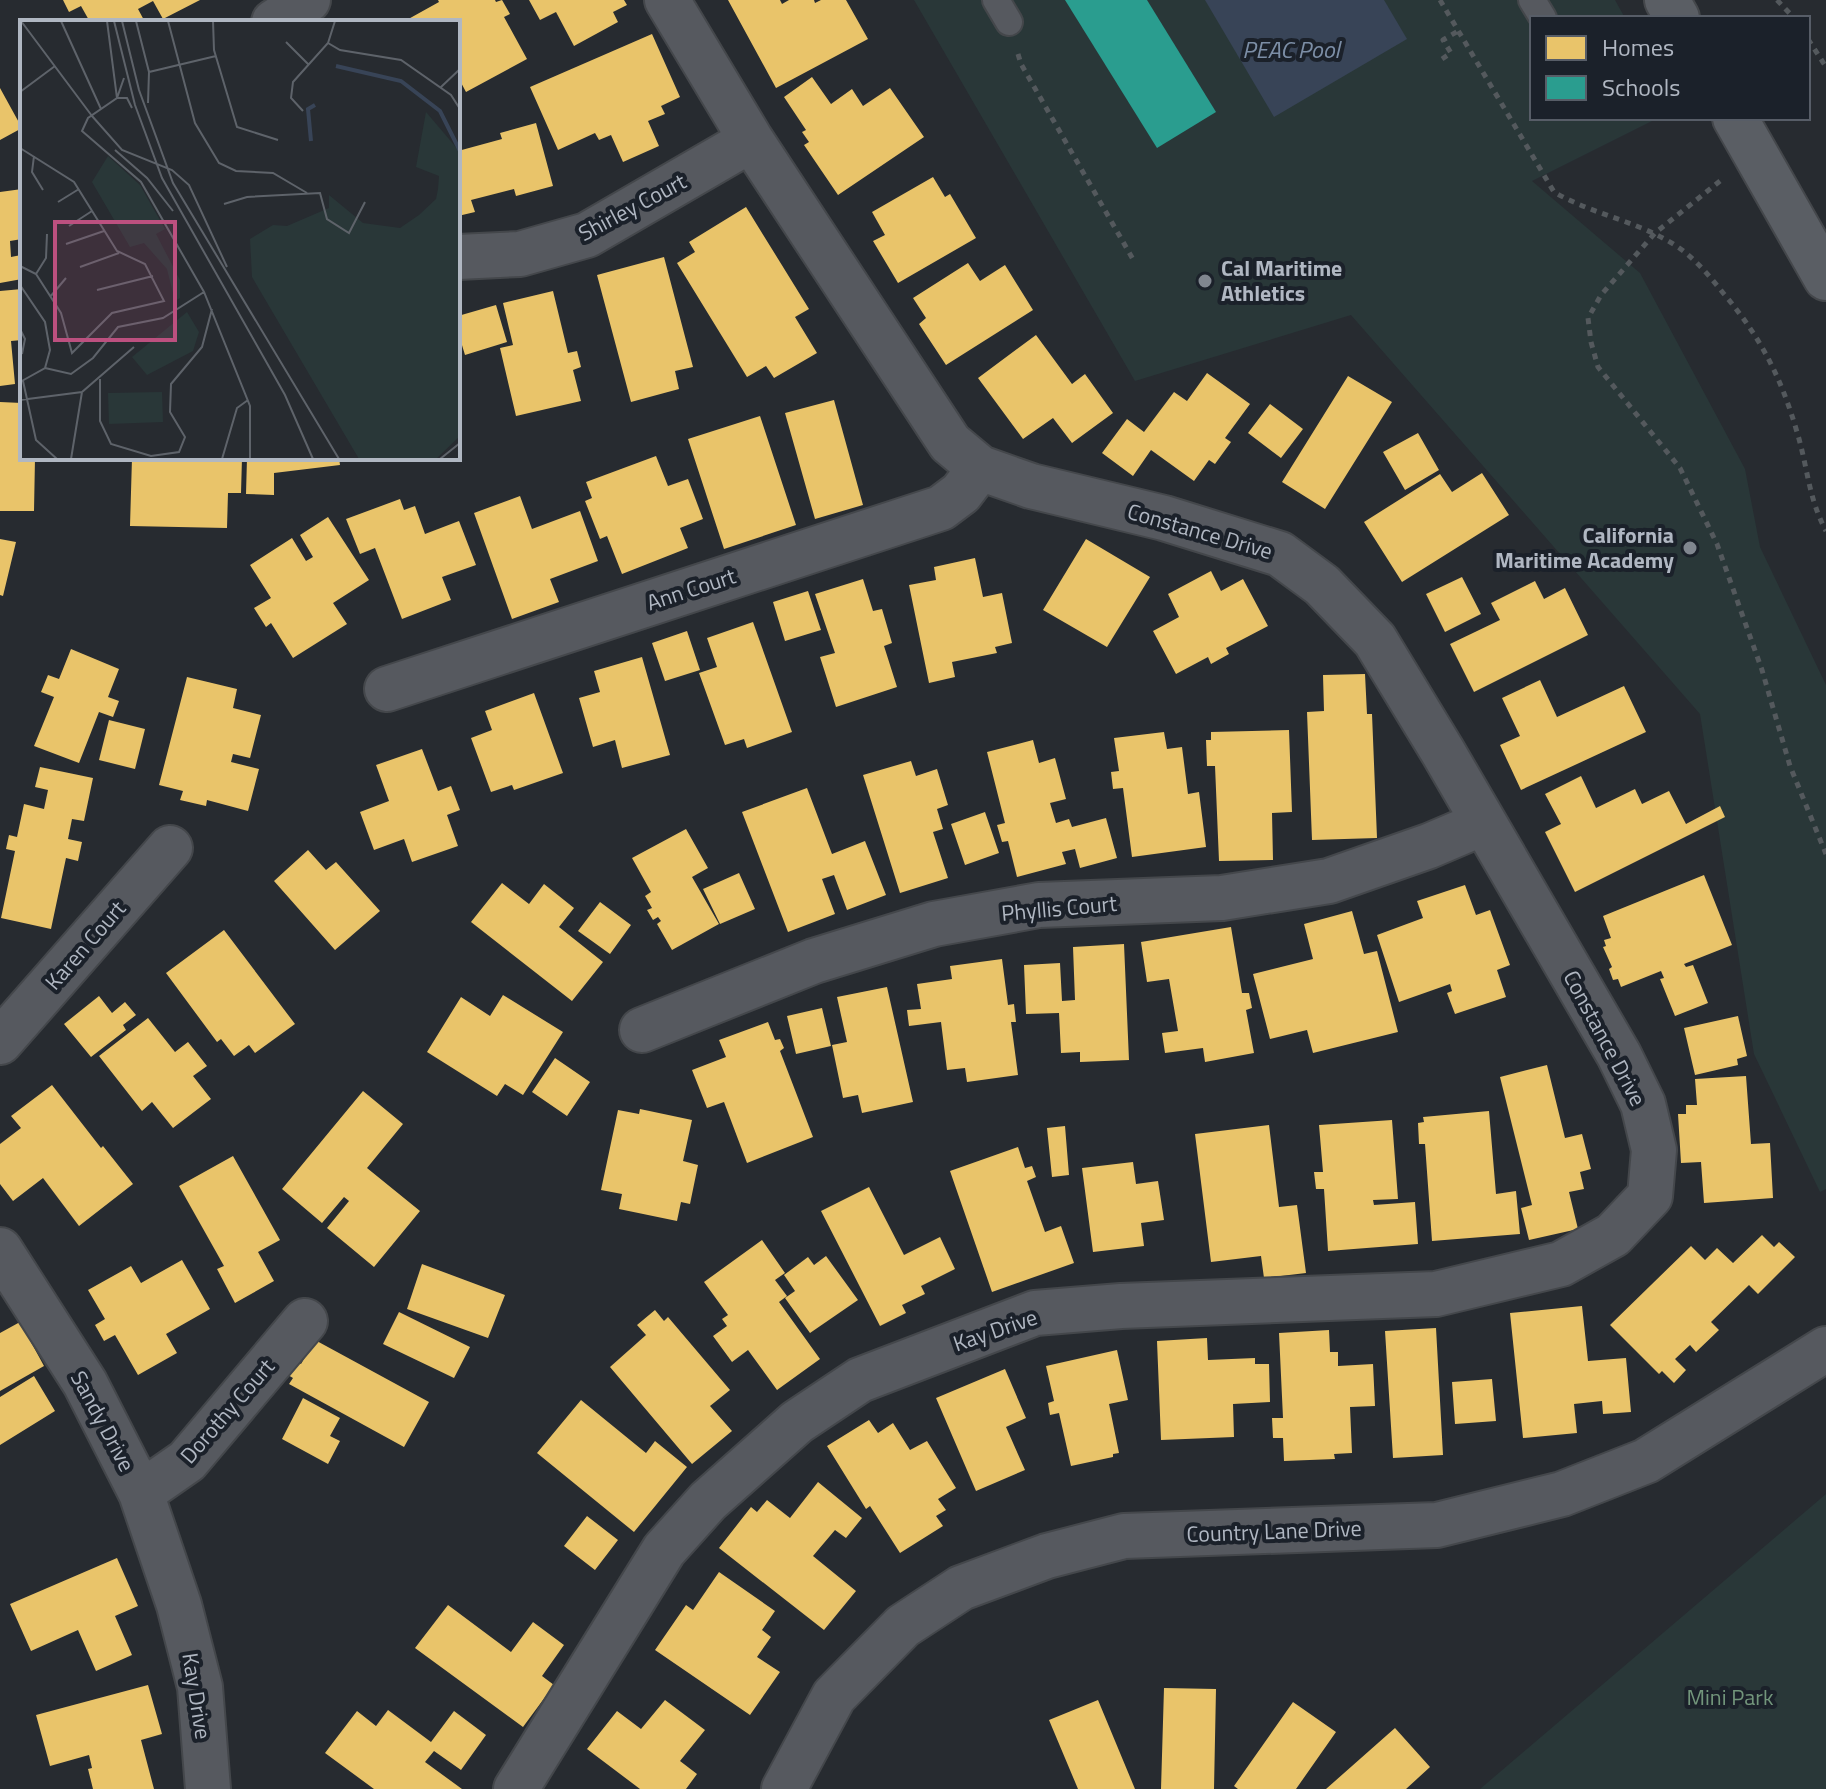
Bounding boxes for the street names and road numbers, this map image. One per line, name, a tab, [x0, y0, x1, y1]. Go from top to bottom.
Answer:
street label: Shirley Court	[572, 164, 692, 250]
street label: Constance Drive	[1123, 494, 1277, 568]
street label: Ann Court	[642, 559, 740, 619]
street label: Phyllis Court	[1000, 886, 1118, 930]
street label: Karen Court	[36, 892, 134, 997]
street label: Constance Drive	[1555, 964, 1655, 1112]
street label: Kay Drive	[948, 1300, 1042, 1360]
street label: Dorothy Court	[172, 1351, 283, 1471]
street label: Sandy Drive	[62, 1364, 144, 1478]
street label: Country Lane Drive	[1186, 1511, 1362, 1551]
street label: Kay Drive	[173, 1650, 221, 1742]

